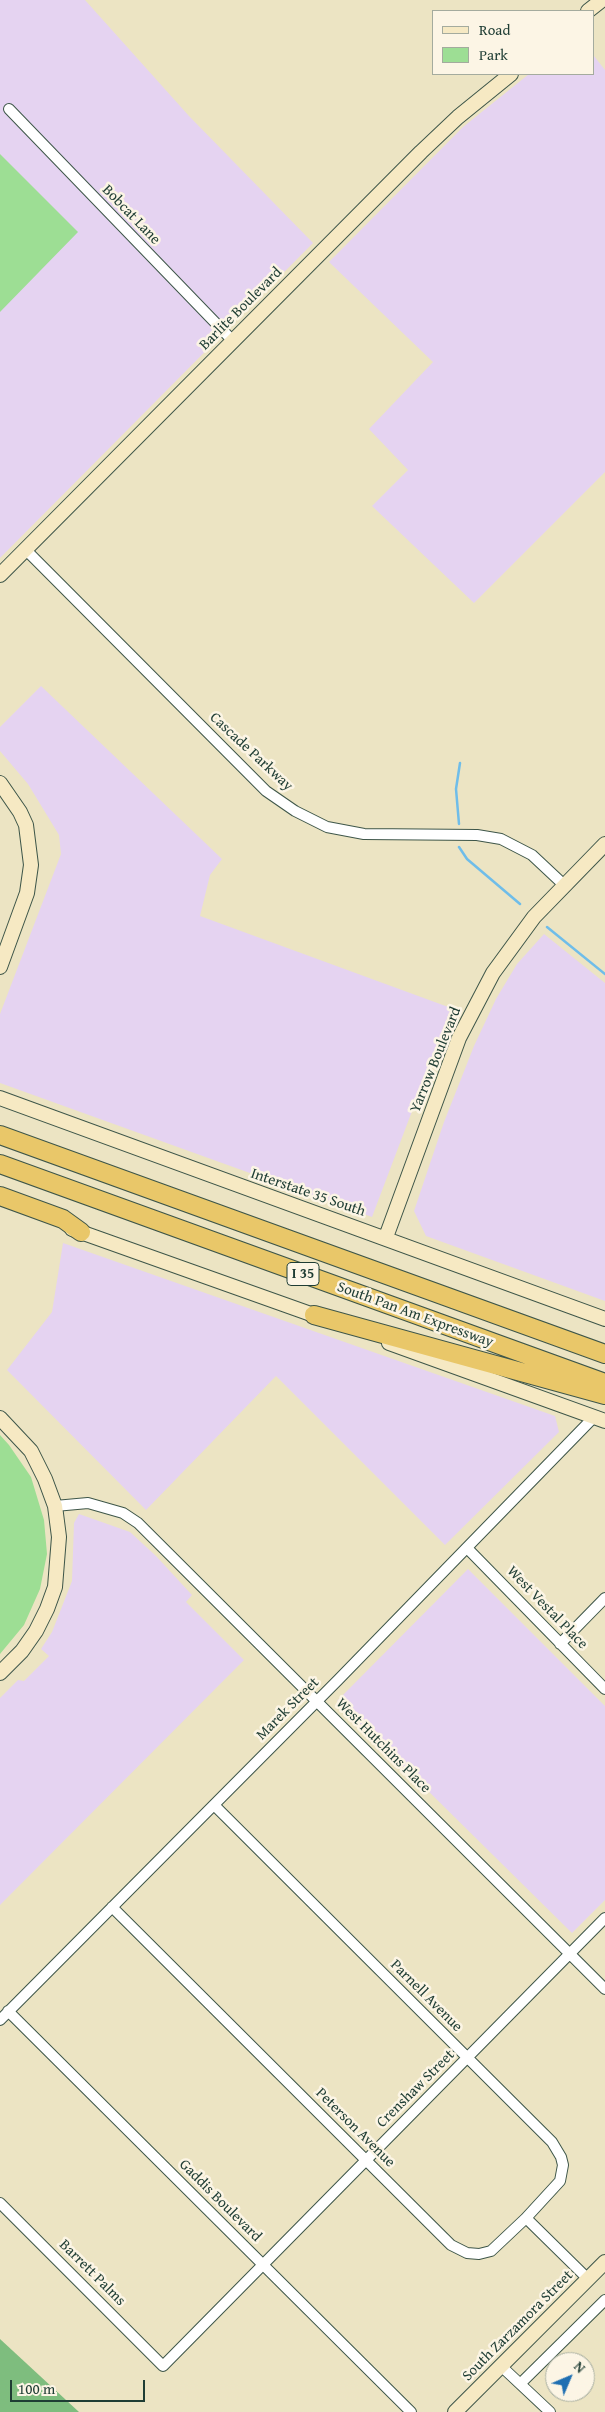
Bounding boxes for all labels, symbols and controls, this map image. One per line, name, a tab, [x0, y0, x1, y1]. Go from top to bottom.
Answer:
legend	[432, 10, 595, 75]
text: Road	[479, 19, 510, 40]
text: Park	[479, 44, 508, 65]
street label: Bobcat Lane	[98, 181, 164, 249]
street label: Barlite Boulevard	[196, 264, 286, 354]
street label: Cascade Parkway	[206, 709, 296, 795]
street label: Yarrow Boulevard	[407, 1004, 465, 1116]
street label: Interstate 35 South	[248, 1165, 368, 1221]
road number: I 35	[287, 1262, 319, 1286]
street label: South Pan Am Expressway	[334, 1278, 496, 1352]
street label: West Vestal Place	[503, 1563, 591, 1653]
street label: Marek Street	[253, 1674, 323, 1744]
street label: West Hutchins Place	[332, 1695, 434, 1797]
street label: Parnell Avenue	[386, 1956, 466, 2036]
street label: Crenshaw Street	[373, 2046, 459, 2132]
street label: Peterson Avenue	[311, 2084, 399, 2172]
street label: Gaddis Boulevard	[175, 2156, 265, 2246]
street label: Barrett Palms	[55, 2236, 129, 2310]
street label: South Zarzamora Street	[459, 2267, 577, 2385]
north arrow	[545, 2352, 595, 2402]
text: N	[570, 2357, 590, 2377]
scale bar	[12, 2370, 148, 2402]
text: 100 m	[18, 2378, 55, 2399]

